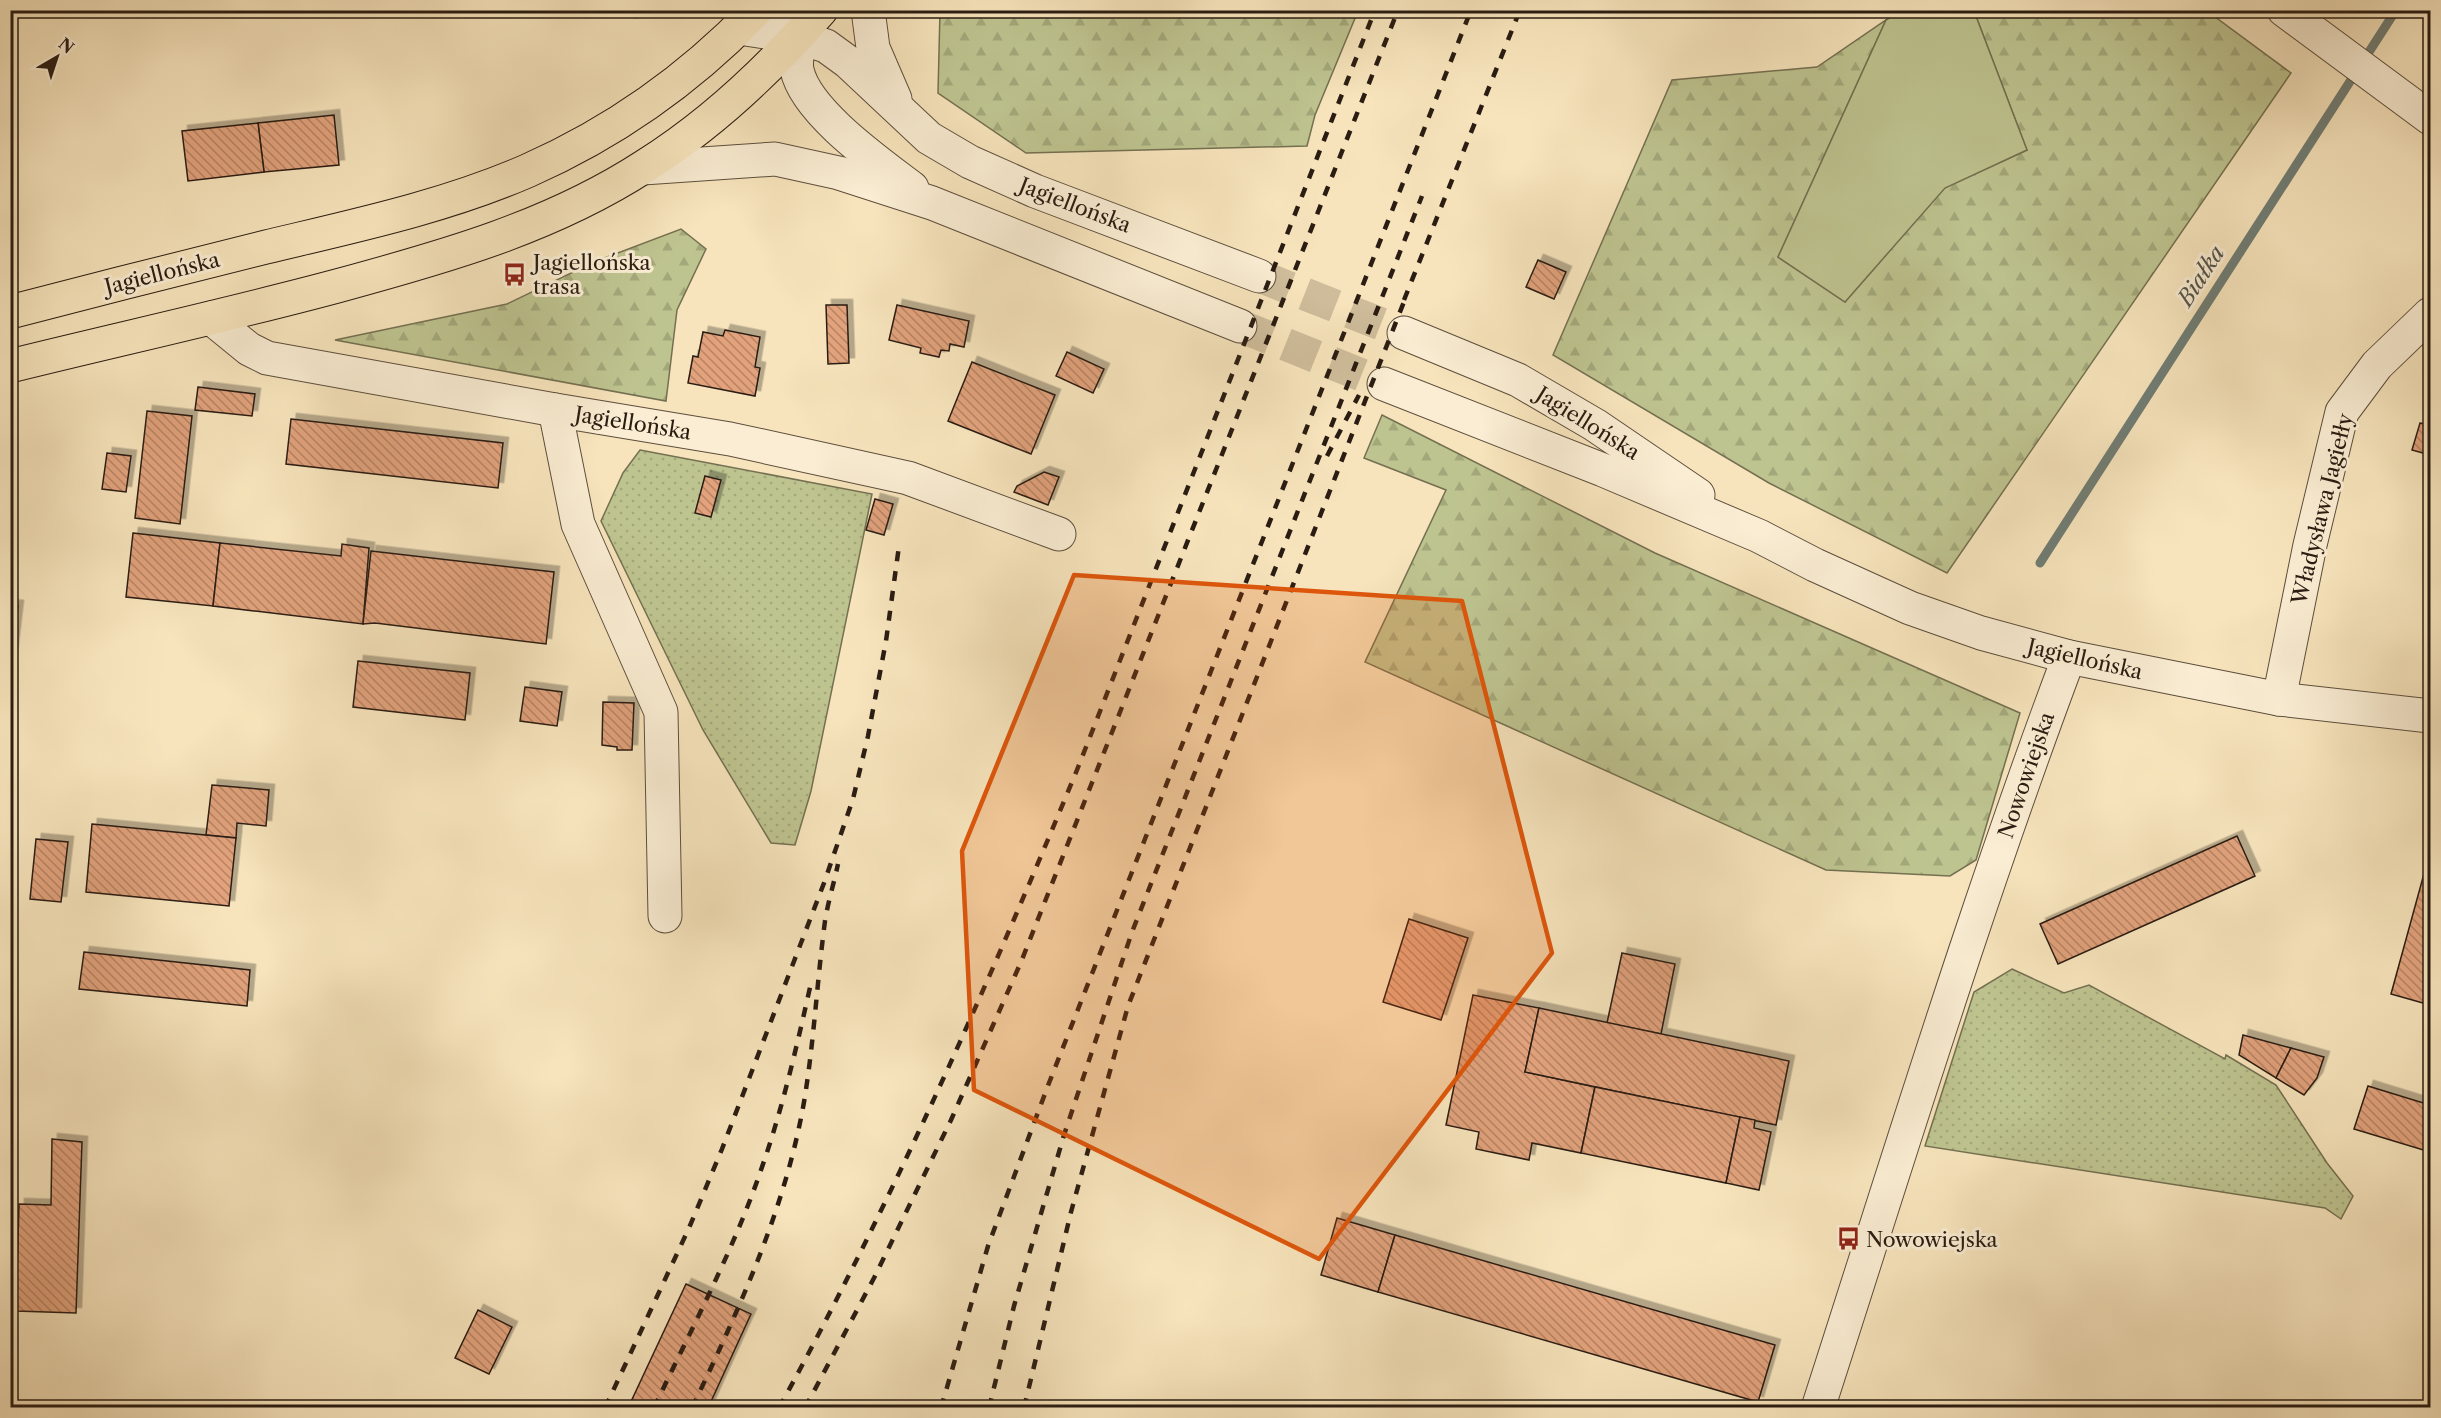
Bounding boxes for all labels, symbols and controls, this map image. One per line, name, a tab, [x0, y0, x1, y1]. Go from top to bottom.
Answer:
north arrow	[27, 27, 87, 87]
text: N	[55, 33, 78, 58]
street label: Jagiellońska	[1013, 171, 1135, 238]
water label: Białka	[2170, 241, 2230, 313]
street label: Jagiellońska	[99, 246, 223, 300]
place label: Jagiellońska trasa	[530, 250, 652, 299]
bus stop icon: Jagiellońska trasa	[502, 261, 528, 287]
street label: Jagiellońska	[1529, 380, 1645, 465]
street label: Jagiellońska	[570, 401, 694, 445]
street label: Władysława Jagiełły	[2286, 411, 2358, 608]
street label: Jagiellońska	[2022, 633, 2146, 685]
street label: Nowowiejska	[1993, 708, 2060, 841]
bus stop icon: Nowowiejska	[1835, 1226, 1861, 1252]
place label: Nowowiejska	[1866, 1227, 1999, 1252]

